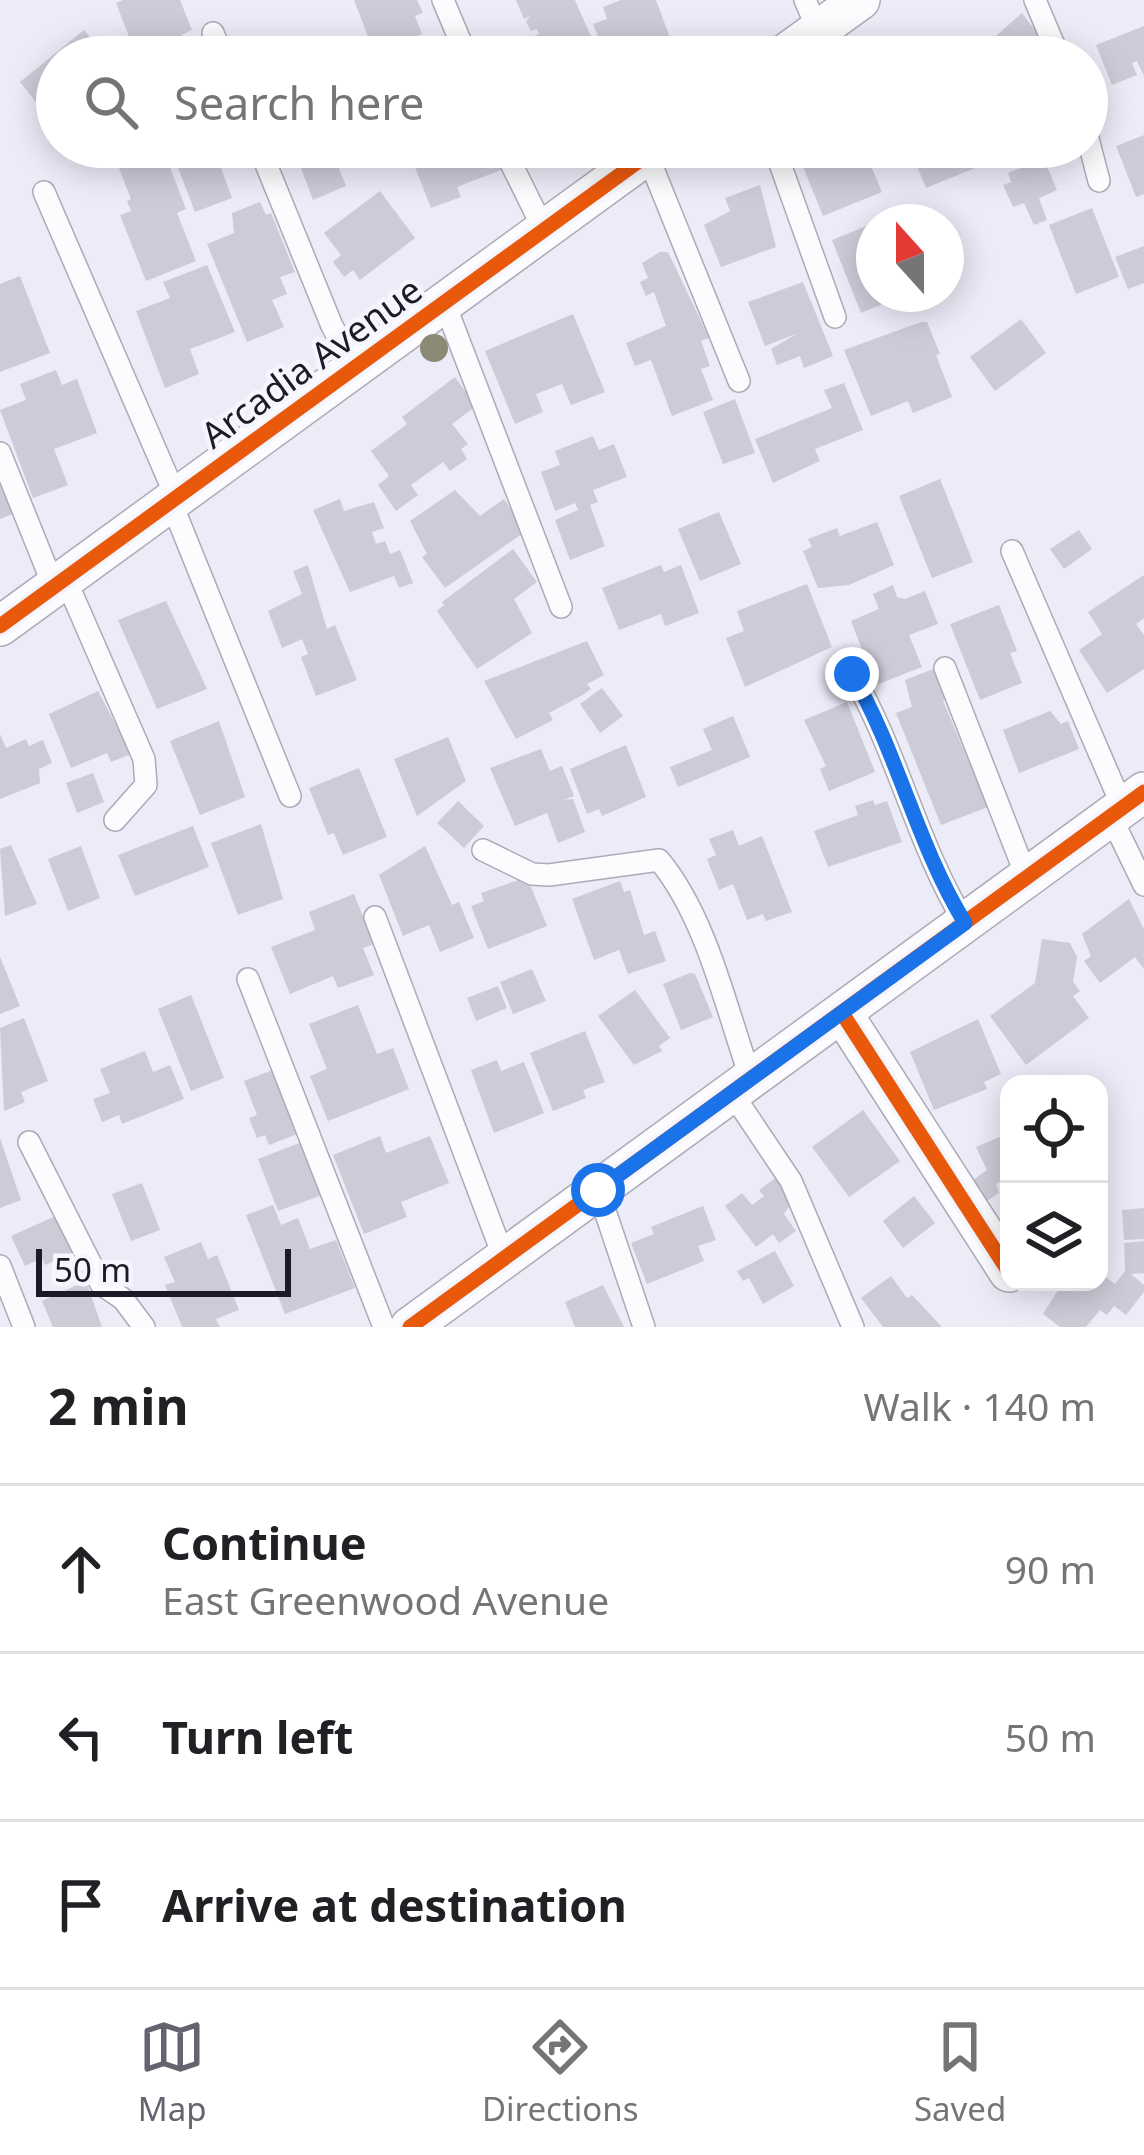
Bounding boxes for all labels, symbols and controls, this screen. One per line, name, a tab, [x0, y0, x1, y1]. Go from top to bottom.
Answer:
search box	[36, 36, 1108, 168]
icon: search	[78, 69, 144, 135]
text: Search here	[174, 72, 424, 133]
north arrow	[856, 204, 964, 312]
street label: Arcadia Avenue	[191, 265, 431, 459]
route end	[825, 647, 879, 701]
map controls	[1000, 1075, 1108, 1291]
button: locate	[1000, 1075, 1108, 1183]
route start	[571, 1163, 625, 1217]
button: layers	[1000, 1183, 1108, 1291]
scale bar	[36, 1243, 291, 1296]
text: 50 m	[54, 1247, 131, 1292]
text: 2 min	[48, 1370, 189, 1440]
text: Walk · 140 m	[863, 1379, 1096, 1432]
text: Continue	[162, 1512, 367, 1573]
icon: ahead	[48, 1536, 114, 1602]
text: 90 m	[1005, 1542, 1096, 1595]
text: East Greenwood Avenue	[162, 1573, 609, 1626]
icon: left	[48, 1704, 114, 1770]
text: Turn left	[162, 1706, 353, 1767]
text: 50 m	[1005, 1710, 1096, 1763]
icon: arrive	[48, 1872, 114, 1938]
text: Arrive at destination	[162, 1874, 627, 1935]
tab: Map	[138, 2014, 206, 2131]
tab: Directions	[482, 2014, 639, 2131]
tab: Saved	[914, 2014, 1006, 2131]

